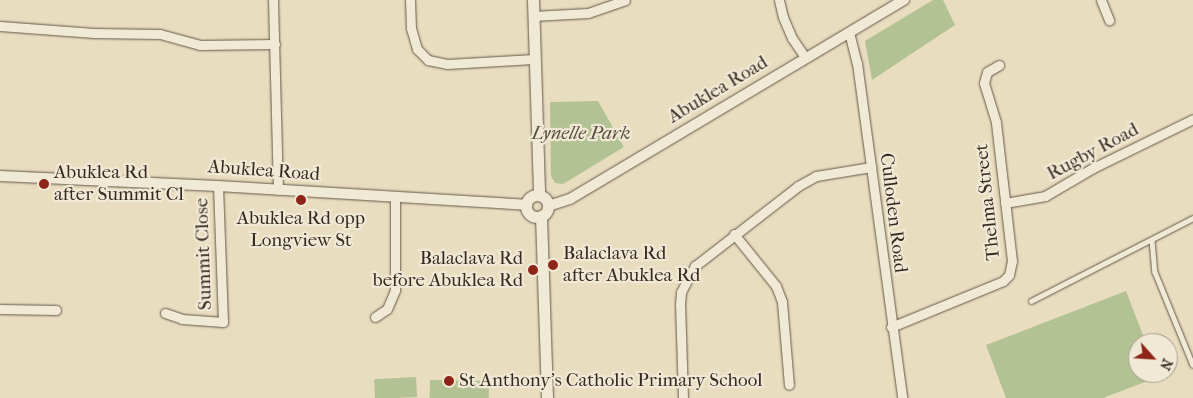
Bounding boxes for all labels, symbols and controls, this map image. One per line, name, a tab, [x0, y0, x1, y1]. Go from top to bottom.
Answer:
street label: Abuklea Road	[664, 51, 772, 129]
street label: Rugby Road	[1043, 118, 1143, 186]
park label: Lynelle Park	[532, 123, 630, 145]
street label: Thelma Street	[971, 143, 1005, 261]
street label: Culloden Road	[874, 152, 912, 274]
street label: Abuklea Road	[207, 156, 321, 186]
place label: Abuklea Rd after Summit Cl	[54, 162, 184, 206]
marker: Abuklea Rd after Summit Cl	[38, 178, 50, 190]
marker: Abuklea Rd opp Longview St	[295, 194, 307, 206]
street label: Summit Close	[191, 197, 217, 311]
place label: Abuklea Rd opp Longview St	[237, 208, 365, 252]
place label: Balaclava Rd after Abuklea Rd	[563, 243, 700, 287]
place label: Balaclava Rd before Abuklea Rd	[373, 248, 523, 292]
marker: Balaclava Rd after Abuklea Rd	[547, 259, 559, 271]
marker: Balaclava Rd before Abuklea Rd	[527, 264, 539, 276]
north arrow	[1128, 333, 1178, 383]
text: N	[1156, 356, 1176, 373]
place label: St Anthony's Catholic Primary School	[459, 370, 762, 392]
marker: St Anthony's Catholic Primary School	[443, 375, 455, 387]

